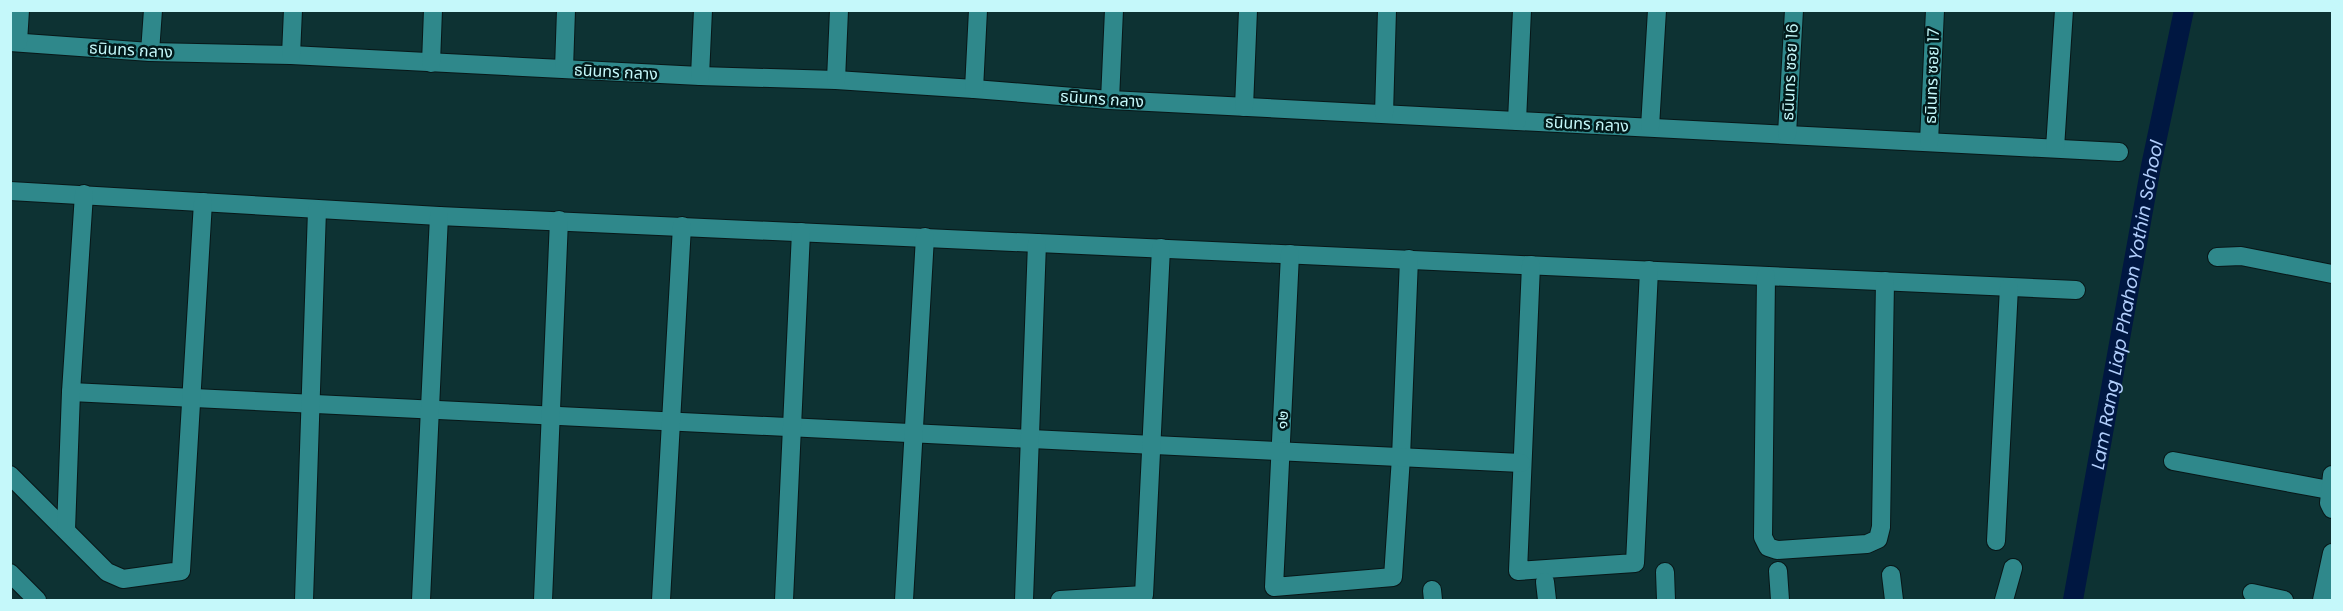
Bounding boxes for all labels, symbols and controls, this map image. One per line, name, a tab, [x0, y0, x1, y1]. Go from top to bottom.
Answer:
street label: ธนินทร ซอย 16	[1776, 23, 1804, 121]
street label: ธนินทร ซอย 17	[1919, 27, 1945, 124]
street label: ธนินทร กลาง	[88, 36, 174, 64]
street label: ธนินทร กลาง	[573, 58, 659, 86]
street label: ธนินทร กลาง	[1059, 85, 1145, 113]
street label: ธนินทร กลาง	[1544, 110, 1630, 138]
water label: Lam Rang Liap Phahon Yothin School	[2084, 137, 2169, 471]
street label: ๑๒	[1270, 410, 1294, 430]

